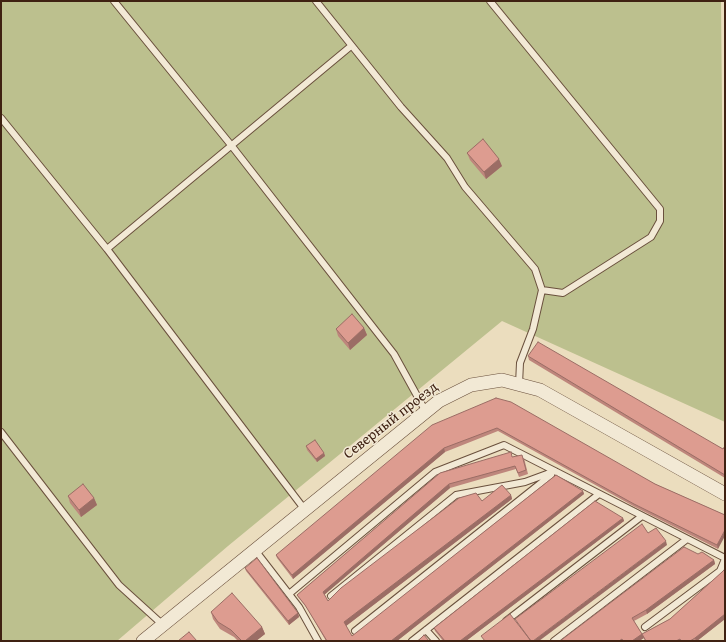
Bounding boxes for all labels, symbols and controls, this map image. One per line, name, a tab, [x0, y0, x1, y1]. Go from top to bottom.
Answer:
street label: Северный проезд	[340, 379, 442, 463]

